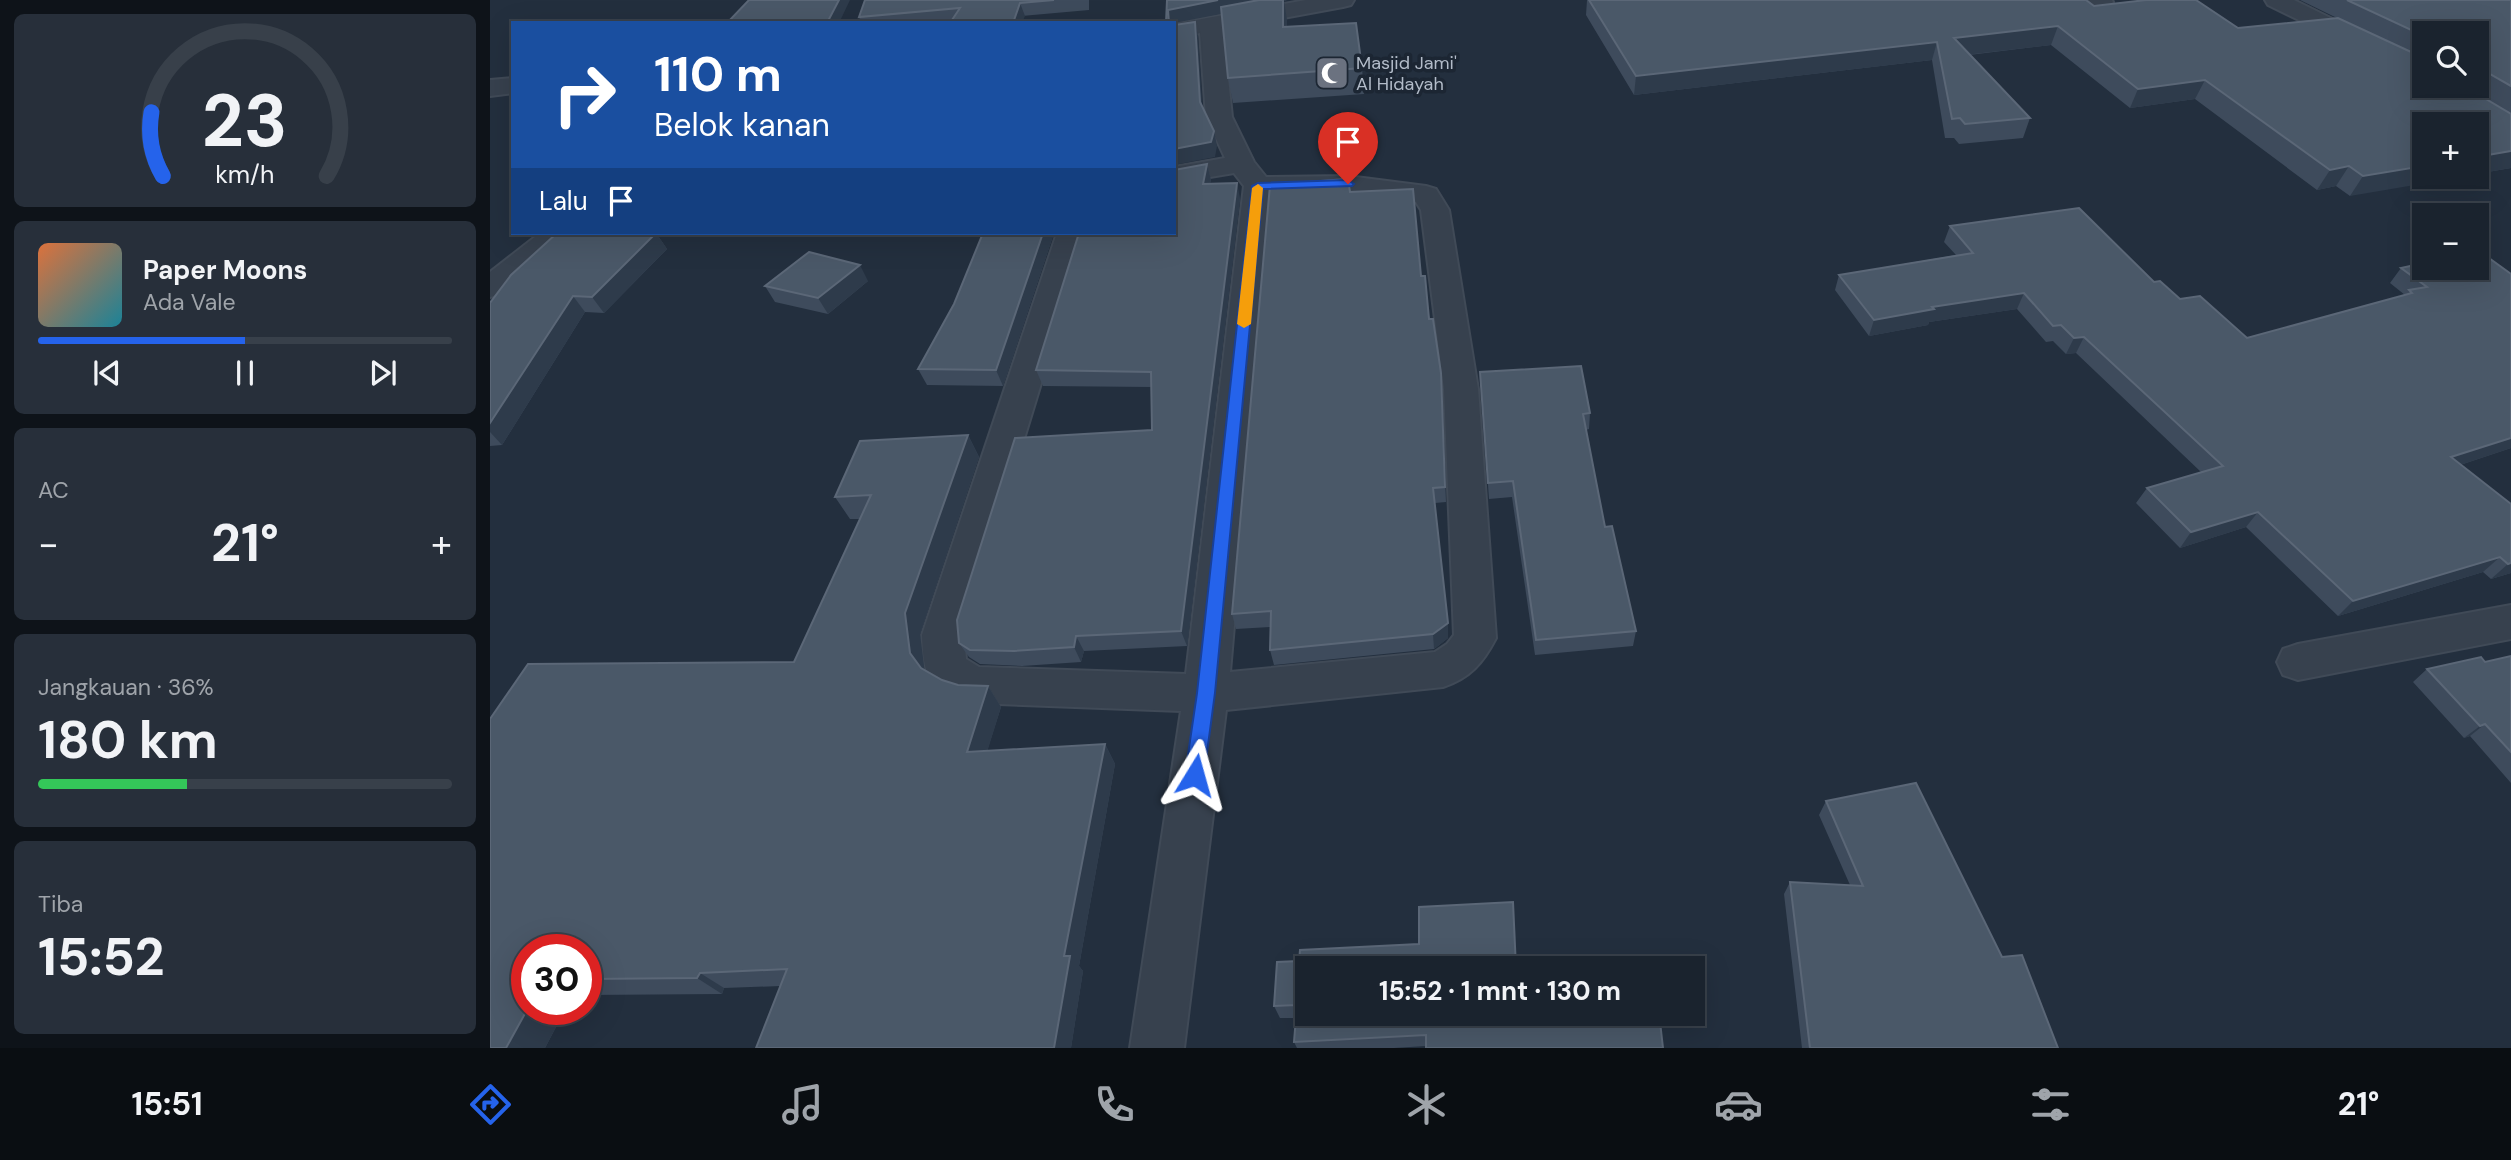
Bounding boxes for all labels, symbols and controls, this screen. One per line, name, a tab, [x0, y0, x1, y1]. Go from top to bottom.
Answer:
map controls	[2412, 21, 2489, 280]
button: search	[2412, 21, 2489, 98]
text: 110 m	[654, 42, 782, 106]
icon: right	[539, 49, 630, 140]
place label: Masjid Jami' Al Hidayah	[1356, 51, 1457, 96]
mosque icon: Masjid Jami' Al Hidayah	[1313, 54, 1351, 92]
text: 23	[202, 75, 288, 170]
text: Belok kanan	[654, 104, 830, 146]
pin	[1318, 112, 1378, 184]
button: +	[2412, 112, 2489, 189]
icon: arrive	[1329, 123, 1367, 161]
text: km/h	[215, 158, 275, 191]
icon: arrive	[602, 182, 640, 220]
text: Lalu	[539, 184, 588, 218]
button: −	[2412, 203, 2489, 280]
text: Paper Moons	[143, 253, 307, 287]
text: Ada Vale	[143, 287, 236, 317]
icon: previous	[88, 354, 126, 392]
icon: pause	[226, 354, 264, 392]
icon: next	[364, 354, 402, 392]
text: AC	[38, 475, 69, 505]
text: 21°	[211, 509, 279, 577]
text: −	[38, 519, 59, 569]
text: +	[431, 519, 452, 569]
text: Jangkauan · 36%	[38, 672, 214, 702]
text: 180 km	[38, 706, 218, 774]
position arrow	[1158, 738, 1232, 812]
text: Tiba	[38, 889, 83, 919]
text: 15:52	[38, 923, 164, 991]
speed limit sign: 30	[511, 934, 602, 1025]
text: 15:52 · 1 mnt · 130 m	[1379, 974, 1621, 1008]
icon: directions	[466, 1080, 515, 1129]
icon: music	[778, 1080, 827, 1129]
icon: phone	[1090, 1080, 1139, 1129]
icon: climate	[1402, 1080, 1451, 1129]
icon: car	[1714, 1080, 1763, 1129]
icon: filters	[2026, 1080, 2075, 1129]
text: 15:51	[132, 1083, 203, 1125]
text: 21°	[2338, 1083, 2379, 1125]

